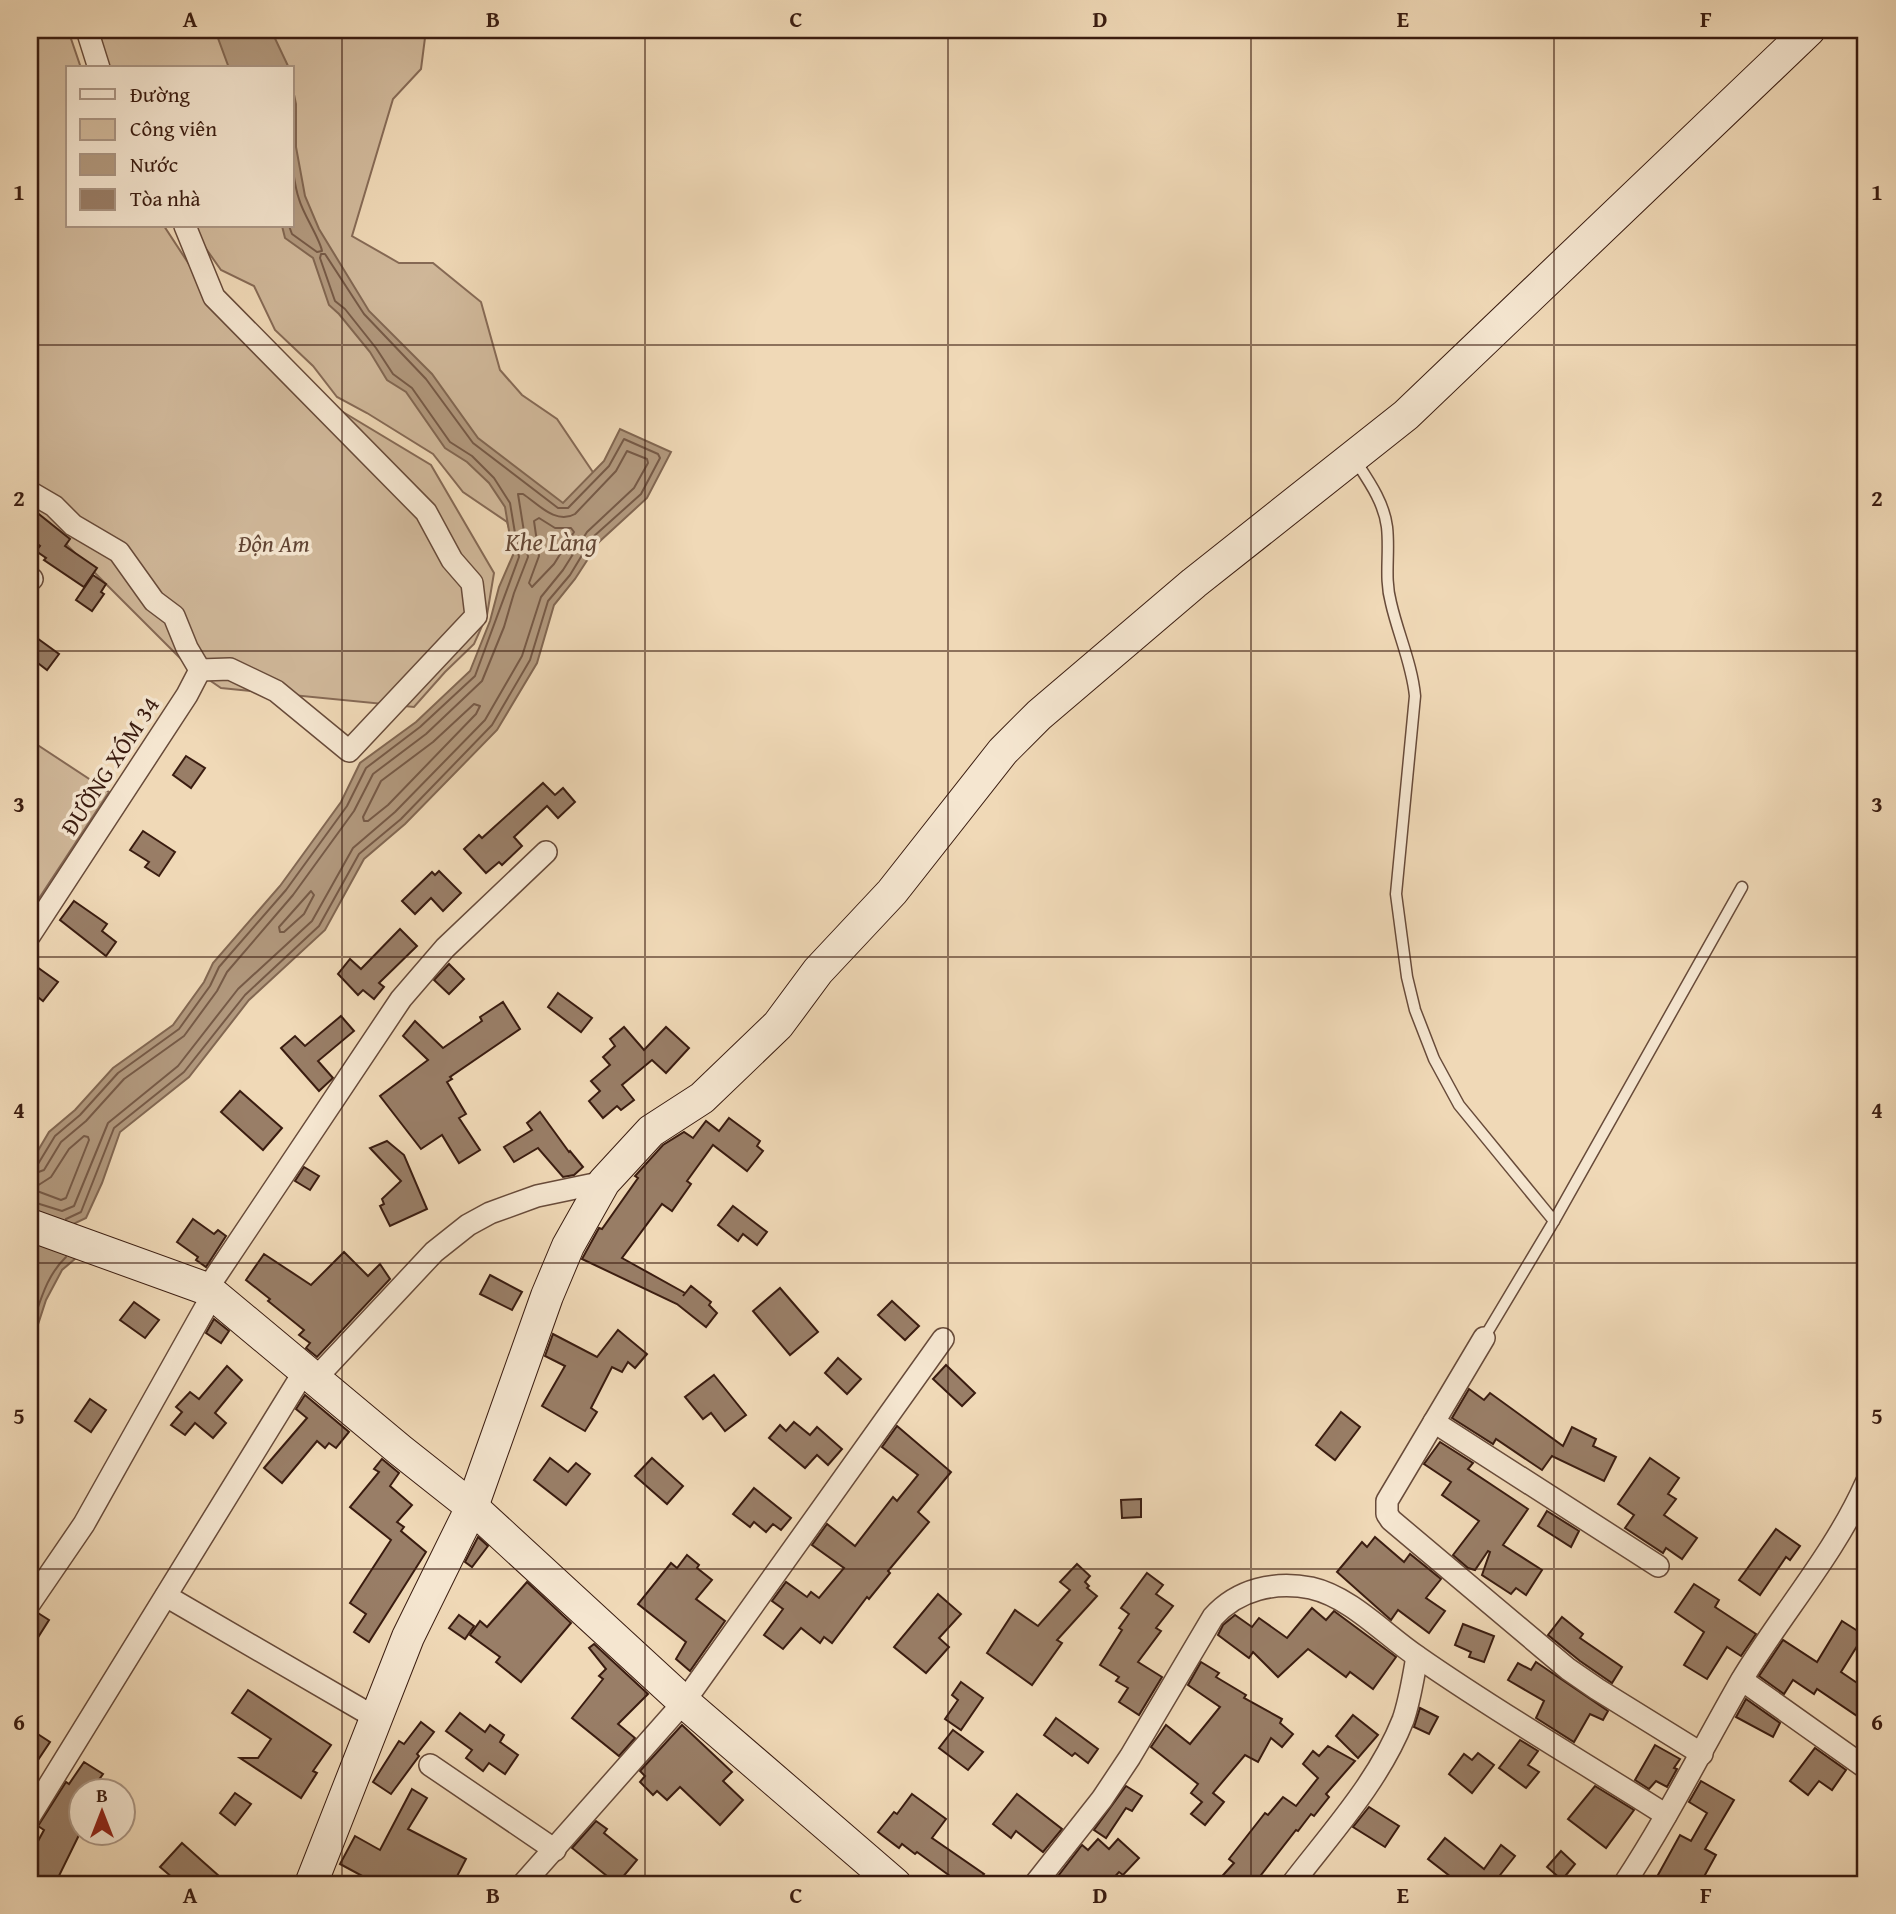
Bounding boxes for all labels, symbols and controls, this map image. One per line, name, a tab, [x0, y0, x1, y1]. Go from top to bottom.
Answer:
text: A	[183, 2, 198, 35]
text: B	[486, 2, 500, 35]
text: C	[789, 2, 803, 35]
text: D	[1093, 2, 1108, 35]
text: E	[1397, 2, 1409, 35]
text: F	[1700, 2, 1712, 35]
legend	[66, 66, 294, 228]
text: Đường	[130, 79, 191, 110]
text: Công viên	[130, 113, 217, 144]
text: Nước	[130, 149, 178, 180]
text: 1	[13, 175, 25, 208]
text: 1	[1871, 175, 1883, 208]
text: Tòa nhà	[130, 183, 201, 214]
text: 2	[13, 481, 25, 514]
text: 2	[1871, 481, 1883, 514]
water label: Khe Làng	[504, 522, 597, 561]
park label: Độn Am	[237, 526, 310, 561]
street label: ĐƯỜNG XÓM 34	[52, 690, 167, 842]
text: 3	[13, 787, 25, 820]
text: 3	[1871, 787, 1883, 820]
text: 4	[13, 1093, 25, 1126]
text: 4	[1871, 1093, 1883, 1126]
text: 5	[13, 1399, 25, 1432]
text: 5	[1871, 1399, 1883, 1432]
text: 6	[13, 1705, 25, 1738]
text: 6	[1871, 1705, 1883, 1738]
north arrow	[66, 1778, 136, 1848]
text: B	[96, 1781, 108, 1809]
text: A	[183, 1878, 198, 1911]
text: B	[486, 1878, 500, 1911]
text: C	[789, 1878, 803, 1911]
text: D	[1093, 1878, 1108, 1911]
text: E	[1397, 1878, 1409, 1911]
text: F	[1700, 1878, 1712, 1911]

